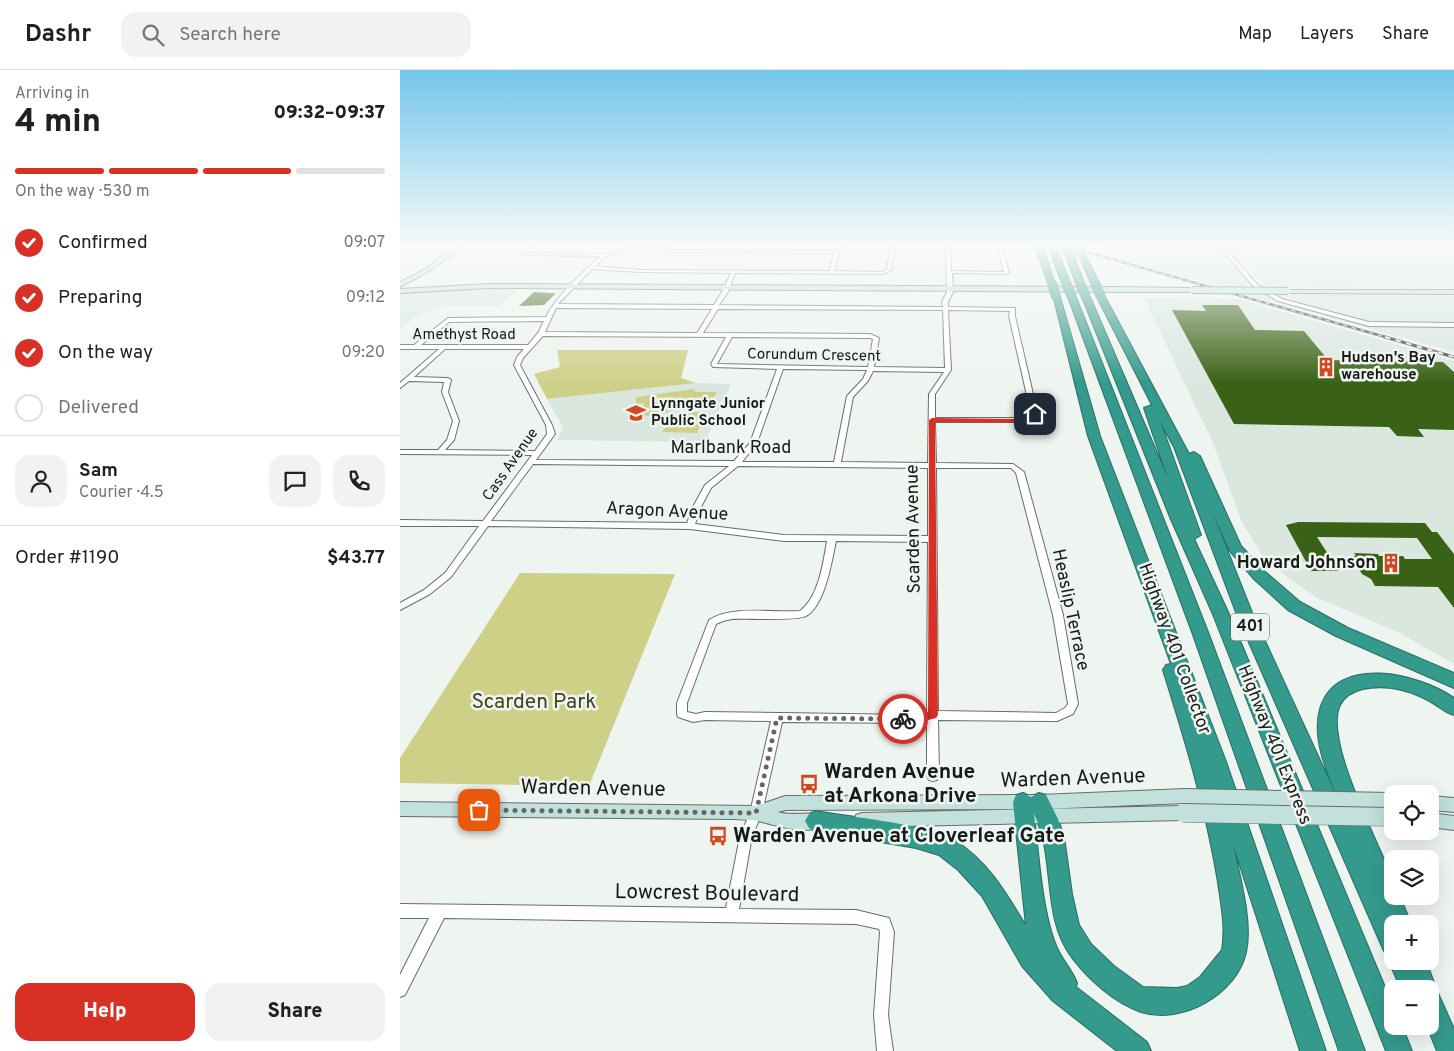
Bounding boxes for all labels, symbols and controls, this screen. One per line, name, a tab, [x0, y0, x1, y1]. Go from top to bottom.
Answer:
search box	[121, 12, 471, 57]
text: Dashr	[25, 20, 91, 50]
icon: search	[139, 21, 167, 49]
text: Search here	[179, 23, 281, 47]
text: Map	[1238, 23, 1272, 46]
text: Layers	[1300, 23, 1354, 46]
text: Share	[1382, 23, 1429, 46]
text: Arriving in	[15, 84, 90, 104]
text: 09:32–09:37	[273, 101, 385, 125]
text: 4 min	[15, 103, 101, 143]
text: On the way · 530 m	[15, 182, 150, 202]
icon: check	[15, 229, 43, 257]
text: Confirmed	[58, 231, 148, 255]
text: 09:07	[343, 233, 385, 253]
icon: check	[15, 284, 43, 312]
text: Preparing	[58, 286, 142, 310]
text: 09:12	[346, 288, 385, 308]
street label: Amethyst Road	[412, 326, 516, 345]
icon: check	[15, 339, 43, 367]
text: On the way	[58, 341, 153, 365]
text: 09:20	[342, 343, 385, 363]
street label: Corundum Crescent	[747, 345, 881, 367]
place label: Hudson's Bay warehouse	[1341, 349, 1436, 385]
building icon: Hudson's Bay warehouse	[1315, 356, 1337, 378]
pin	[1014, 393, 1056, 435]
place label: Lynngate Junior Public School	[651, 395, 766, 431]
text: Delivered	[58, 396, 139, 420]
icon: home	[1021, 400, 1049, 428]
school or university icon: Lynngate Junior Public School	[625, 402, 647, 424]
street label: Cass Avenue	[479, 425, 543, 505]
street label: Marlbank Road	[671, 437, 791, 460]
button: person	[15, 455, 67, 507]
button: chat	[269, 455, 321, 507]
button: phone	[333, 455, 385, 507]
text: Sam	[79, 459, 118, 483]
street label: Scarden Avenue	[901, 464, 927, 594]
text: Courier · 4.5	[79, 483, 164, 503]
street label: Aragon Avenue	[605, 497, 729, 527]
text: Order #1190	[15, 546, 119, 570]
text: $43.77	[327, 546, 385, 570]
street label: Heaslip Terrace	[1046, 547, 1094, 673]
place label: Howard Johnson	[1237, 552, 1376, 575]
building icon: Howard Johnson	[1380, 552, 1402, 574]
street label: Highway 401 Collector	[1132, 560, 1216, 738]
road number: 401	[1231, 614, 1269, 640]
street label: Highway 401 Express	[1231, 662, 1317, 828]
park label: Scarden Park	[472, 689, 596, 716]
courier	[878, 694, 928, 744]
icon: bike	[889, 705, 917, 733]
place label: Warden Avenue at Arkona Drive	[824, 759, 977, 810]
street label: Warden Avenue	[1000, 763, 1146, 795]
bus stop icon: Warden Avenue at Arkona Drive	[798, 773, 820, 795]
street label: Warden Avenue	[520, 774, 666, 804]
map controls	[1384, 785, 1439, 1035]
button: locate	[1384, 785, 1439, 840]
pin	[458, 789, 500, 831]
icon: bag	[465, 796, 493, 824]
place label: Warden Avenue at Cloverleaf Gate	[733, 823, 1065, 850]
bus stop icon: Warden Avenue at Cloverleaf Gate	[707, 825, 729, 847]
button: layers	[1384, 850, 1439, 905]
street label: Lowcrest Boulevard	[614, 879, 800, 909]
button: +	[1384, 915, 1439, 970]
button: −	[1384, 980, 1439, 1035]
button: Help	[15, 983, 195, 1041]
button: Share	[205, 983, 385, 1041]

